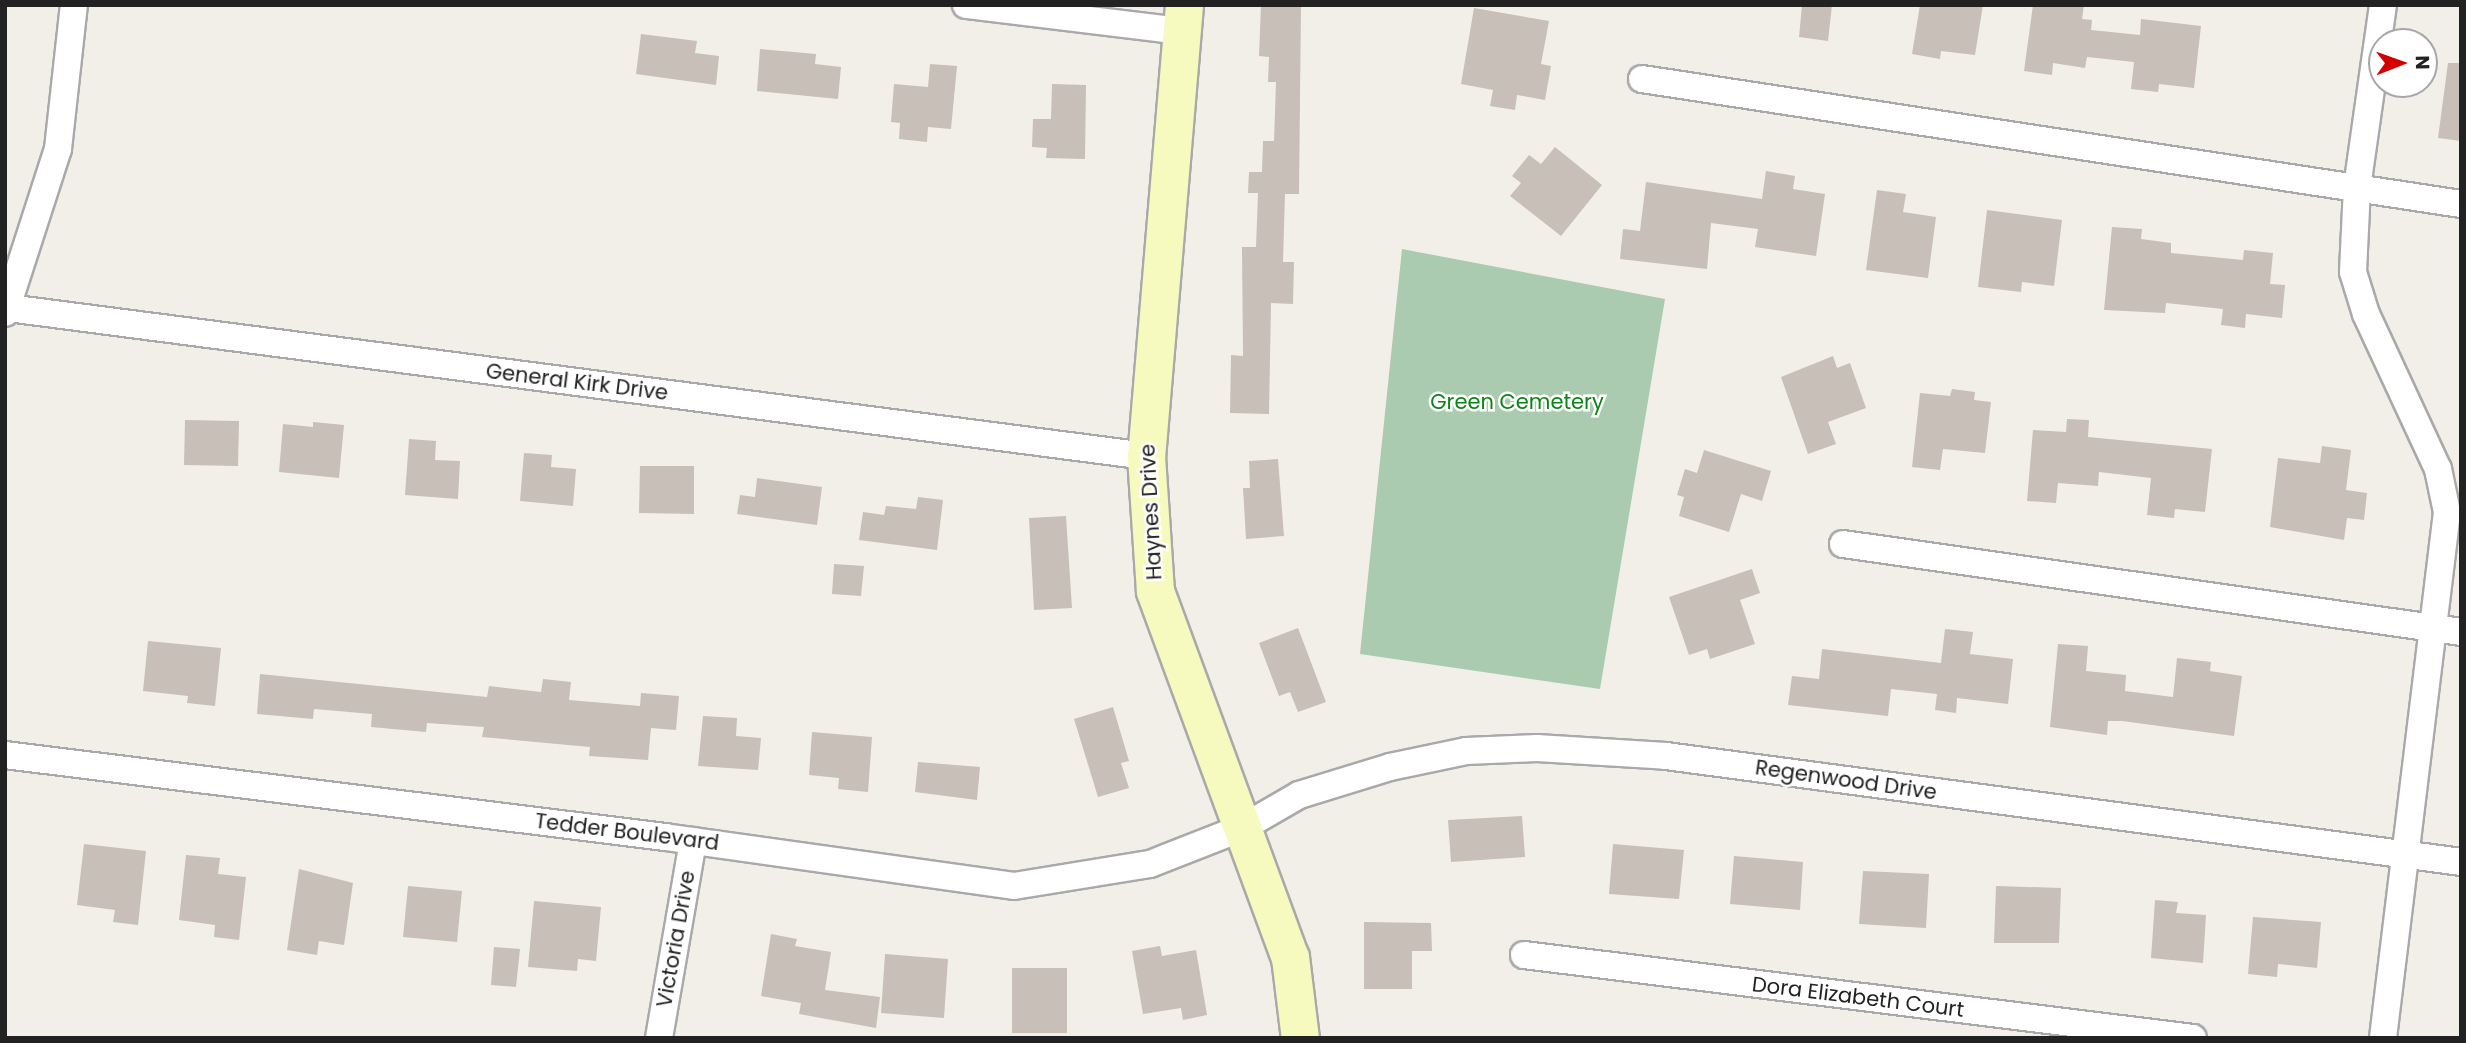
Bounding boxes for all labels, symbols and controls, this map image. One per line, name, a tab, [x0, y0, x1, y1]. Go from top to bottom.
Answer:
north arrow	[2368, 28, 2438, 98]
text: N	[2409, 55, 2436, 70]
street label: General Kirk Drive	[485, 358, 669, 406]
park label: Green Cemetery	[1430, 389, 1604, 415]
street label: Haynes Drive	[1135, 443, 1167, 581]
street label: Regenwood Drive	[1754, 755, 1938, 805]
street label: Tedder Boulevard	[534, 808, 720, 856]
street label: Victoria Drive	[652, 869, 700, 1009]
street label: Dora Elizabeth Court	[1751, 971, 1965, 1023]

